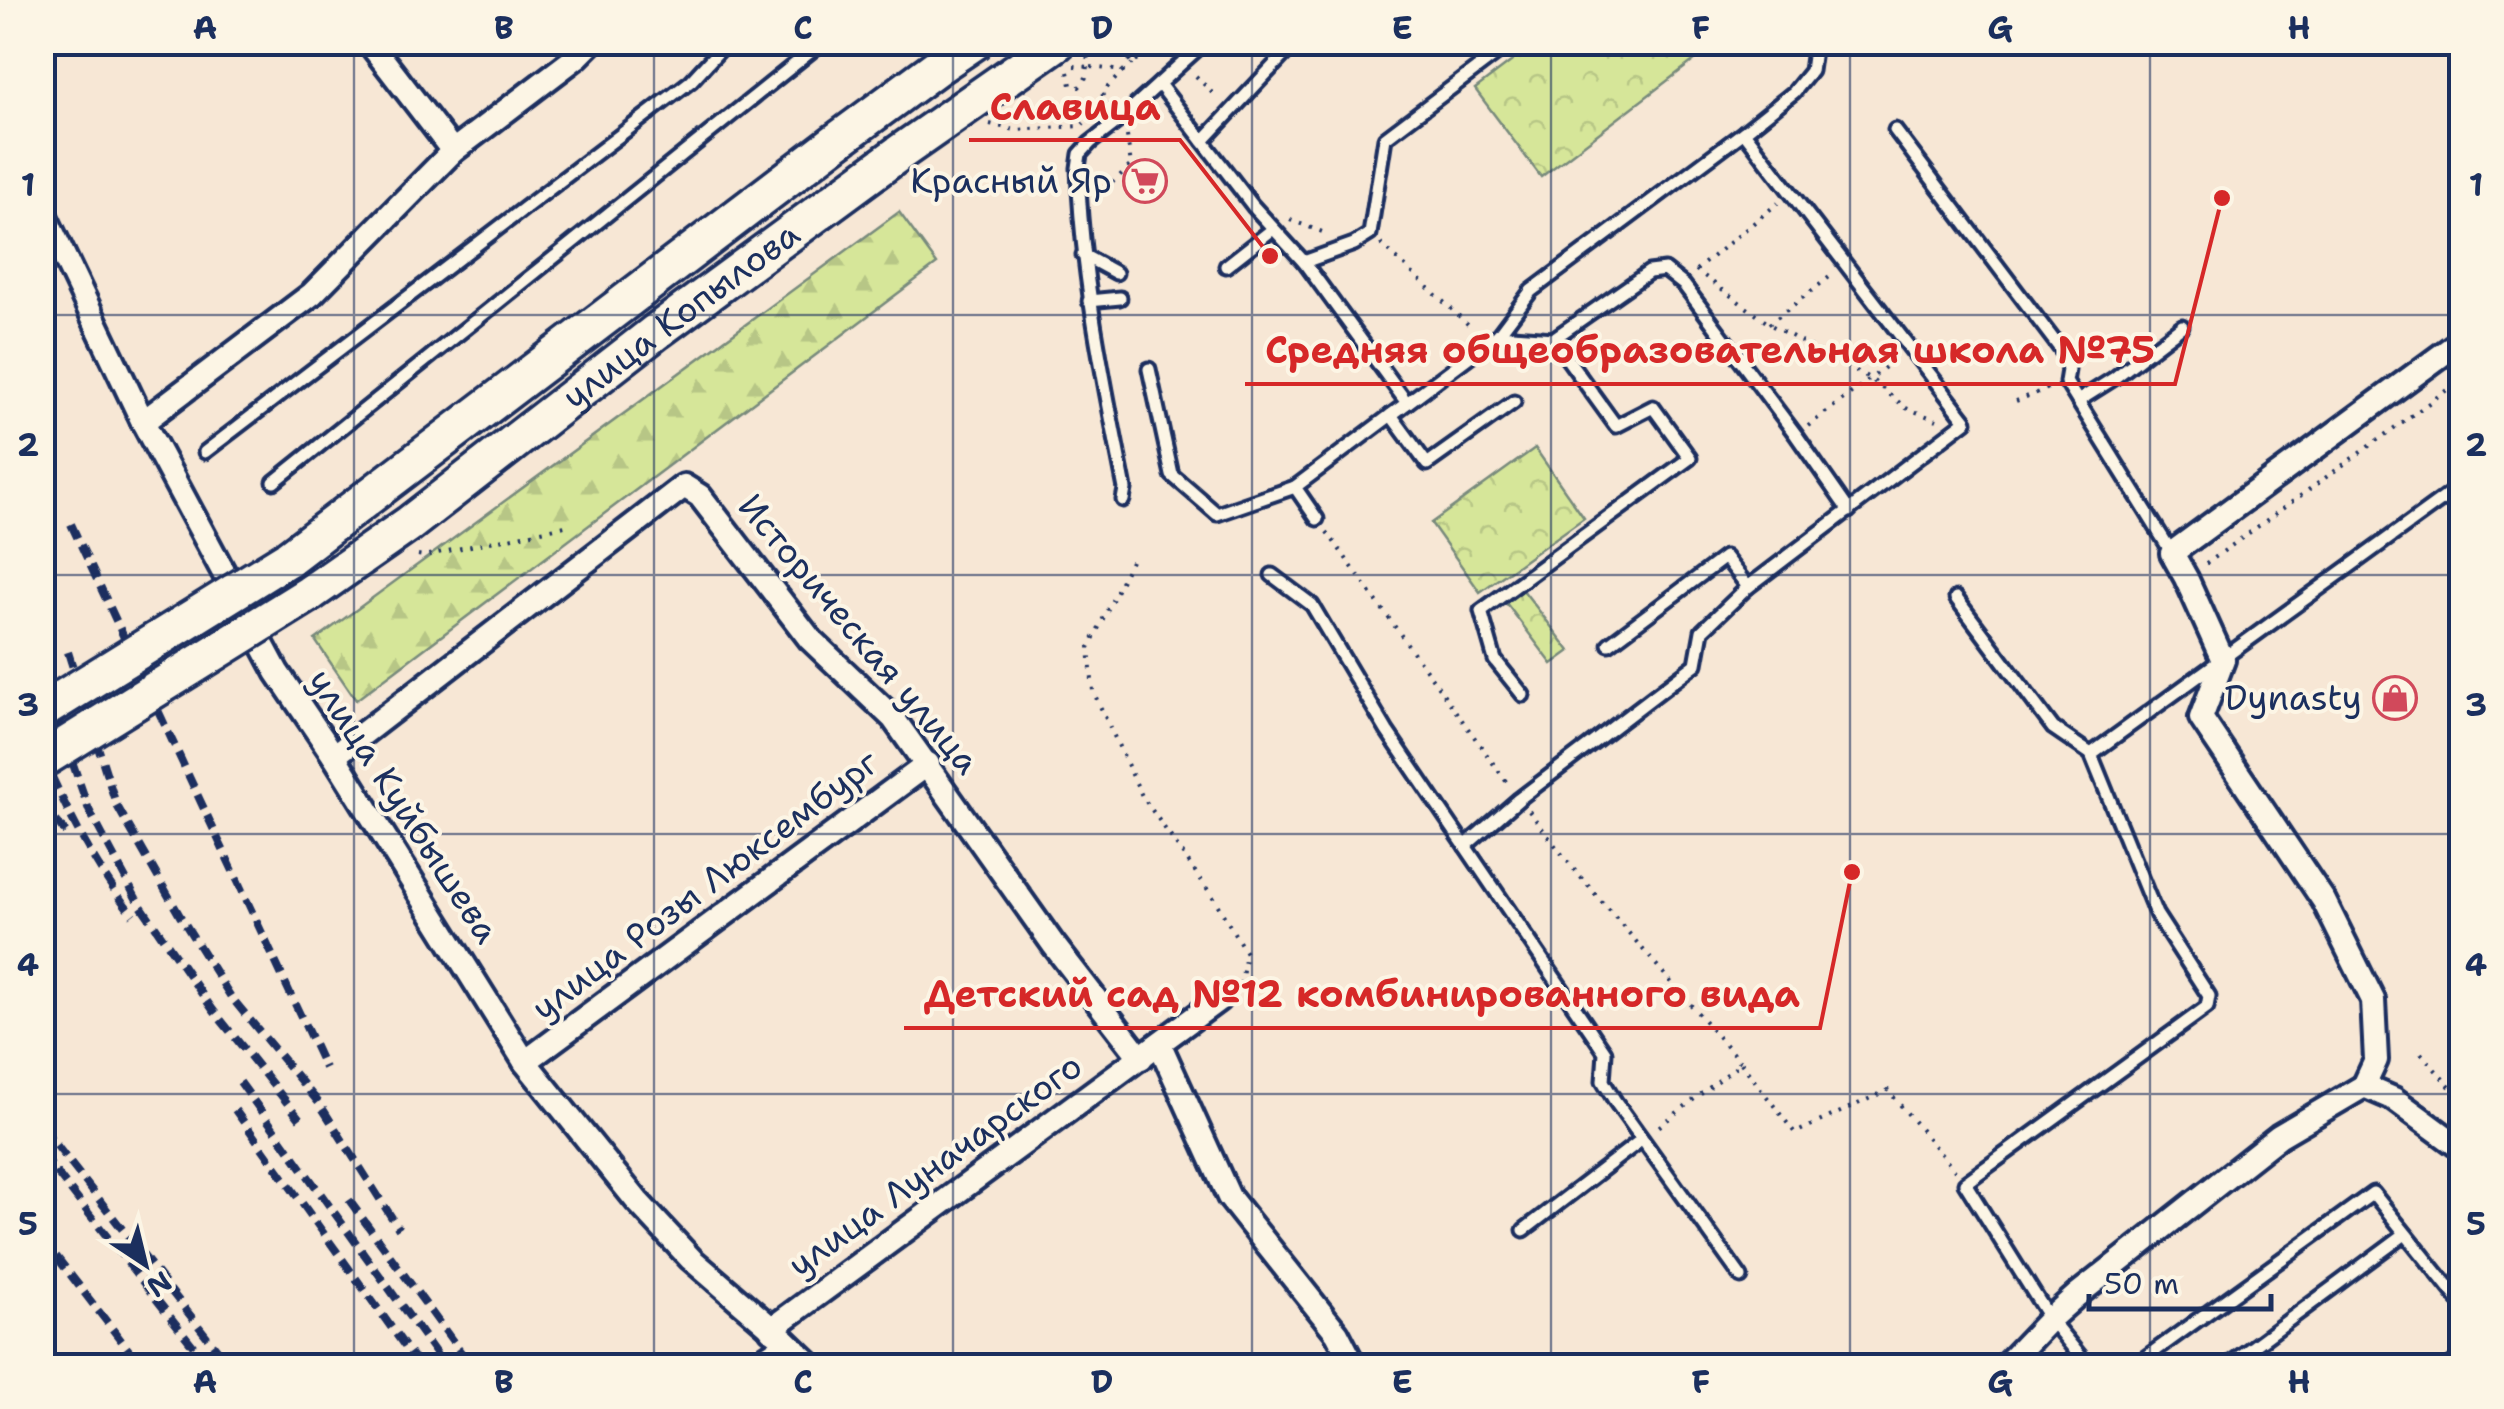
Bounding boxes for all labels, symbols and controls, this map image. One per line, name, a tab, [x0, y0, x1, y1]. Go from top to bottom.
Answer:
text: A	[193, 6, 217, 49]
text: B	[494, 6, 514, 49]
text: C	[793, 6, 813, 49]
text: D	[1091, 6, 1113, 49]
text: E	[1391, 6, 1413, 49]
text: F	[1692, 6, 1710, 49]
text: G	[1987, 6, 2013, 49]
text: H	[2287, 6, 2311, 49]
callout: Славица	[969, 72, 1180, 140]
text: Славица	[989, 81, 1161, 132]
place label: Красный Яр	[910, 157, 1112, 204]
supermarket icon: Красный Яр	[1122, 158, 1168, 204]
text: 1	[21, 163, 35, 206]
text: 1	[2469, 163, 2483, 206]
street label: улица Копылова	[552, 210, 809, 419]
callout: Средняя общеобразовательная школа №75	[1245, 316, 2175, 384]
text: Средняя общеобразовательная школа №75	[1265, 324, 2155, 375]
text: 2	[17, 423, 39, 466]
text: 2	[2465, 423, 2487, 466]
street label: Историческая улица	[728, 484, 991, 784]
street label: улица Куйбышева	[298, 659, 511, 952]
place label: Dynasty	[2224, 674, 2362, 721]
shop icon: Dynasty	[2372, 675, 2418, 721]
text: 3	[17, 683, 39, 726]
text: 3	[2465, 683, 2487, 726]
street label: улица Розы Люксембург	[522, 738, 888, 1031]
text: 4	[17, 943, 39, 986]
text: 4	[2465, 943, 2487, 986]
callout: Детский сад №12 комбинированного вида	[904, 960, 1820, 1028]
text: Детский сад №12 комбинированного вида	[924, 968, 1800, 1019]
street label: улица Луначарского	[778, 1042, 1091, 1287]
text: 5	[18, 1202, 38, 1245]
text: 5	[2466, 1202, 2486, 1245]
north arrow	[95, 1214, 195, 1314]
scale bar	[2089, 1249, 2272, 1311]
text: N	[139, 1263, 179, 1306]
text: 50 m	[2104, 1263, 2179, 1304]
text: A	[193, 1360, 217, 1403]
text: B	[494, 1360, 514, 1403]
text: C	[793, 1360, 813, 1403]
text: D	[1091, 1360, 1113, 1403]
text: E	[1391, 1360, 1413, 1403]
text: F	[1692, 1360, 1710, 1403]
text: G	[1987, 1360, 2013, 1403]
text: H	[2287, 1360, 2311, 1403]

